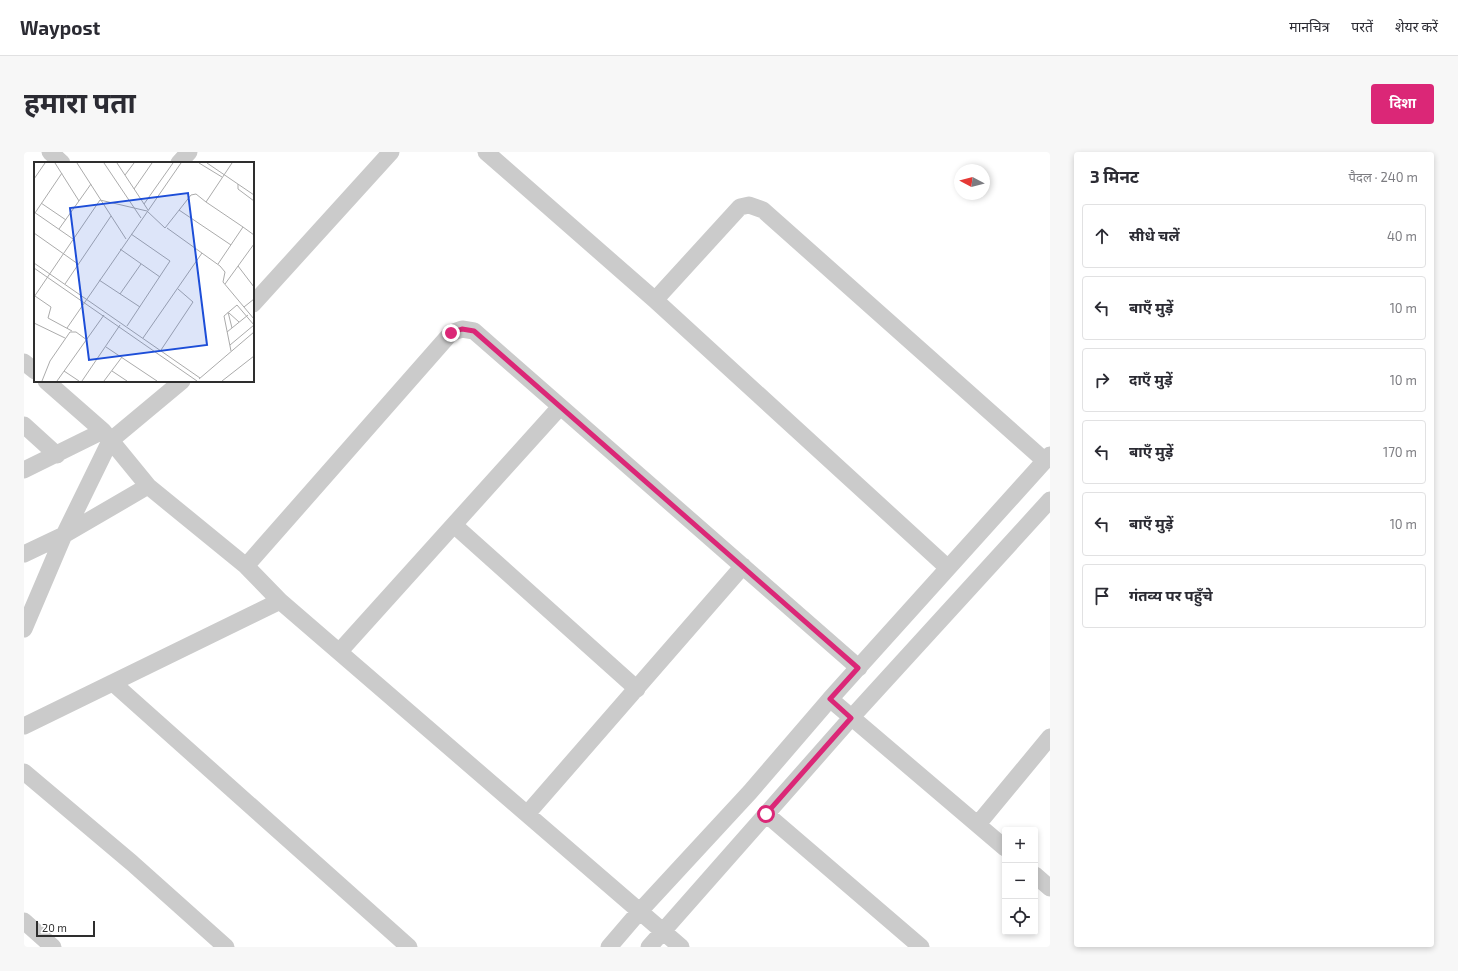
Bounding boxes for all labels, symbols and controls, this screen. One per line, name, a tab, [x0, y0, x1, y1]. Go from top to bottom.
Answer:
text: Waypost	[20, 16, 100, 39]
text: मानचित्र	[1289, 18, 1329, 35]
text: परतें	[1351, 18, 1373, 35]
text: शेयर करें	[1395, 18, 1438, 35]
button: दिशा	[1371, 84, 1434, 124]
text: हमारा पता	[24, 85, 136, 119]
inset map	[34, 162, 254, 382]
north arrow	[954, 164, 990, 200]
text: 3 मिनट	[1090, 166, 1139, 186]
text: पैदल · 240 m	[1349, 169, 1418, 185]
icon: ahead	[1091, 225, 1113, 247]
text: सीधे चलें	[1129, 226, 1180, 244]
text: 40 m	[1387, 228, 1417, 244]
icon: left	[1091, 297, 1113, 319]
text: बाएँ मुड़ें	[1129, 298, 1173, 316]
text: 10 m	[1390, 300, 1417, 316]
route end	[442, 324, 460, 342]
icon: right	[1091, 369, 1113, 391]
text: दाएँ मुड़ें	[1129, 370, 1173, 388]
text: 10 m	[1390, 372, 1417, 388]
icon: left	[1091, 441, 1113, 463]
text: बाएँ मुड़ें	[1129, 442, 1173, 460]
text: 170 m	[1383, 444, 1417, 460]
icon: left	[1091, 513, 1113, 535]
text: बाएँ मुड़ें	[1129, 514, 1173, 532]
text: 10 m	[1390, 516, 1417, 532]
icon: arrive	[1091, 585, 1113, 607]
text: गंतव्य पर पहुँचे	[1129, 586, 1213, 604]
route start	[757, 805, 775, 823]
map controls	[1002, 827, 1038, 935]
button: +	[1002, 827, 1038, 863]
button: −	[1002, 863, 1038, 899]
button: locate	[1002, 899, 1038, 935]
scale bar	[36, 919, 95, 938]
text: 20 m	[42, 921, 67, 934]

